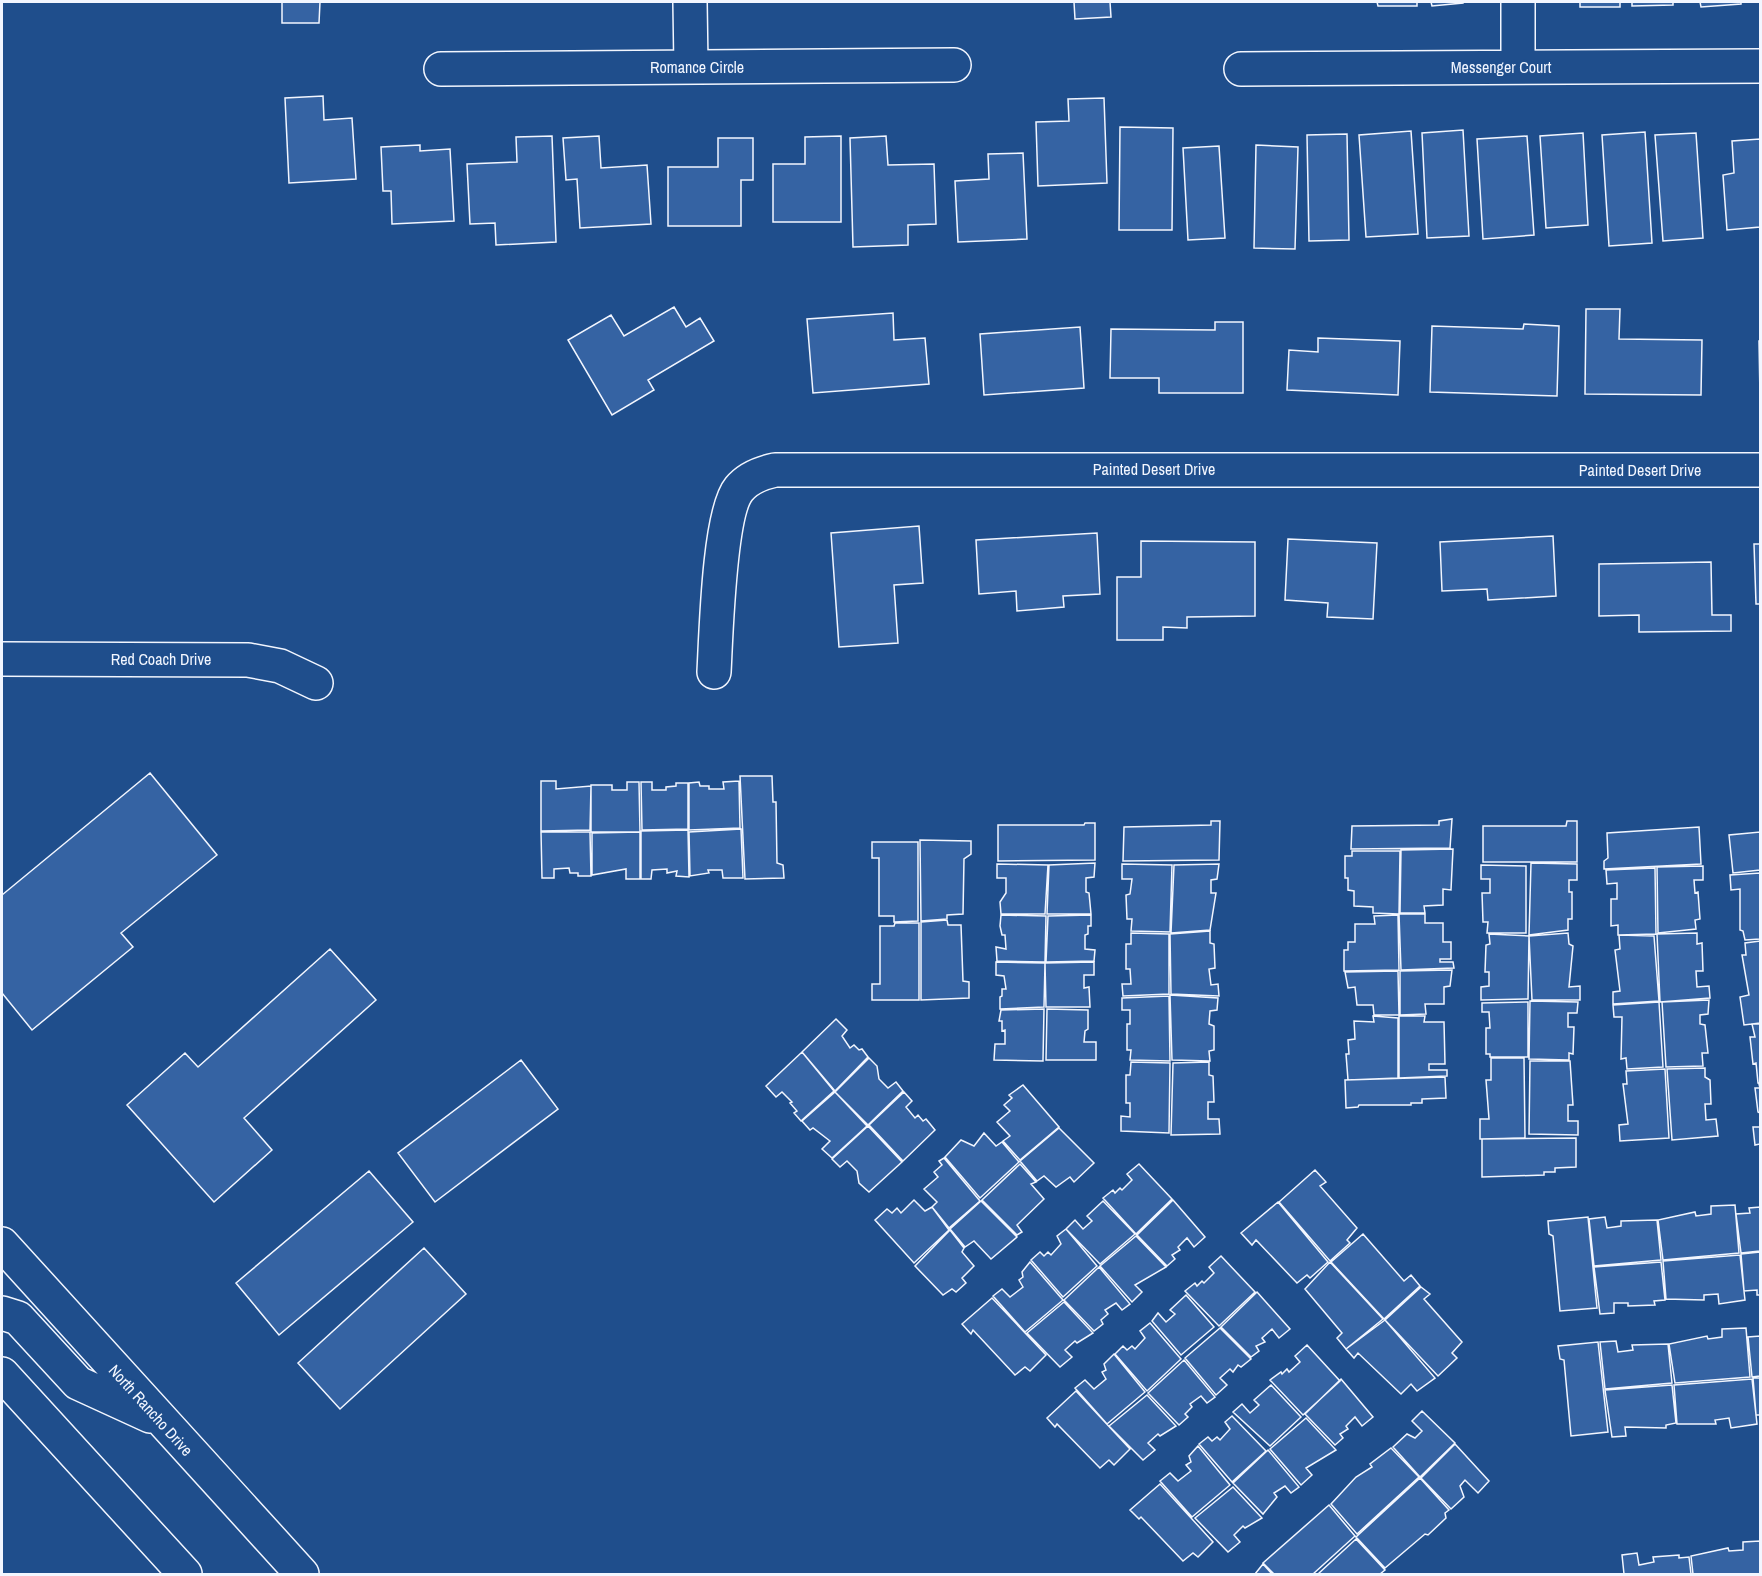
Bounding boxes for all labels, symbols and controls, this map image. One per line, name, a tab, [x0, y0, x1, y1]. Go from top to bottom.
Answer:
street label: Romance Circle	[650, 56, 744, 78]
street label: Messenger Court	[1451, 56, 1552, 78]
street label: Painted Desert Drive	[1093, 458, 1215, 480]
street label: Painted Desert Drive	[1579, 459, 1701, 481]
street label: Red Coach Drive	[111, 648, 211, 670]
street label: North Rancho Drive	[104, 1360, 198, 1460]

